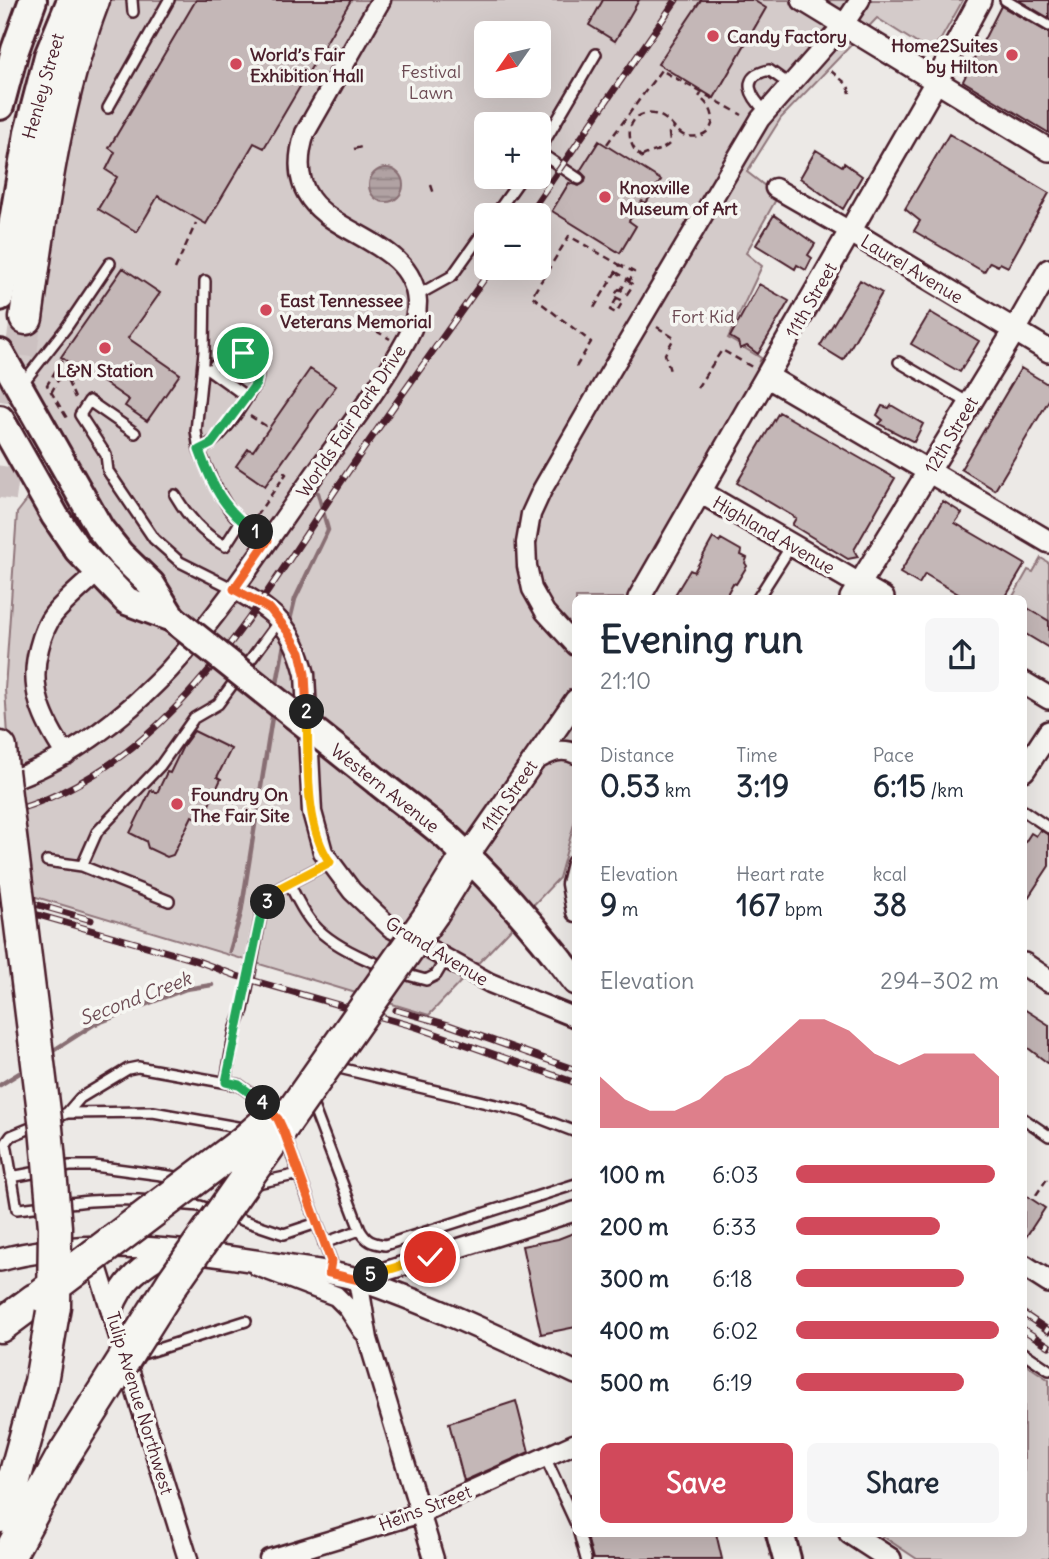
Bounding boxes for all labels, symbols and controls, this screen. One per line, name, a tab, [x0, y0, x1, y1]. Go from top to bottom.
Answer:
north arrow	[474, 21, 551, 98]
map controls	[474, 21, 551, 280]
place label: Candy Factory	[727, 25, 847, 48]
marker: Candy Factory	[705, 28, 721, 44]
street label: Henley Street	[17, 30, 69, 142]
place label: Home2Suites by Hilton	[891, 34, 999, 78]
place label: World’s Fair Exhibition Hall	[250, 43, 364, 87]
marker: Home2Suites by Hilton	[1004, 47, 1020, 63]
marker: World’s Fair Exhibition Hall	[228, 56, 244, 72]
park label: Festival Lawn	[401, 60, 461, 104]
button: +	[474, 112, 551, 189]
place label: Knoxville Museum of Art	[619, 176, 739, 220]
marker: Knoxville Museum of Art	[597, 189, 613, 205]
button: −	[474, 203, 551, 280]
street label: Laurel Avenue	[857, 229, 967, 309]
street label: 11th Street	[780, 258, 842, 342]
place label: East Tennessee Veterans Memorial	[280, 289, 432, 333]
marker: East Tennessee Veterans Memorial	[258, 302, 274, 318]
park label: Fort Kid	[672, 305, 735, 328]
pin	[213, 323, 273, 383]
icon: arrive	[224, 334, 262, 372]
marker: L&N Station	[97, 340, 113, 356]
street label: Worlds Fair Park Drive	[291, 340, 411, 502]
place label: L&N Station	[57, 359, 154, 382]
street label: 12th Street	[919, 392, 983, 478]
street label: Highland Avenue	[709, 491, 839, 579]
pin: 1	[238, 514, 274, 550]
text: 1	[252, 519, 259, 543]
text: Evening run	[600, 616, 803, 663]
button: share	[925, 618, 999, 692]
text: 21:10	[600, 666, 651, 695]
pin: 2	[290, 694, 324, 730]
text: 2	[301, 699, 312, 723]
street label: Western Avenue	[326, 738, 444, 838]
text: Distance	[600, 743, 674, 767]
text: Time	[736, 743, 777, 767]
text: Pace	[873, 743, 914, 767]
street label: 11th Street	[476, 755, 542, 837]
text: 0.53	[600, 767, 660, 805]
text: 3:19	[736, 767, 789, 805]
text: 6:15	[873, 767, 926, 805]
text: km	[660, 778, 691, 802]
text: /km	[926, 778, 964, 802]
place label: Foundry On The Fair Site	[191, 783, 290, 827]
marker: Foundry On The Fair Site	[169, 796, 185, 812]
text: Elevation	[600, 862, 678, 886]
text: Heart rate	[736, 862, 824, 886]
text: kcal	[873, 862, 907, 886]
pin: 3	[250, 884, 286, 920]
text: 9	[600, 886, 617, 924]
text: 167	[736, 886, 780, 924]
text: 38	[873, 886, 907, 924]
text: 3	[262, 889, 273, 913]
text: m	[617, 897, 638, 921]
text: bpm	[780, 897, 823, 921]
street label: Grand Avenue	[381, 911, 493, 991]
water label: Second Creek	[76, 965, 195, 1030]
text: Elevation	[600, 966, 694, 995]
text: 294–302 m	[880, 966, 999, 995]
pin: 4	[246, 1086, 280, 1120]
text: 4	[257, 1090, 268, 1114]
text: 100 m	[600, 1160, 665, 1189]
text: 6:03	[712, 1160, 759, 1189]
text: 200 m	[600, 1212, 669, 1241]
text: 6:33	[712, 1212, 757, 1241]
pin	[400, 1227, 460, 1287]
icon: check	[411, 1238, 449, 1276]
pin: 5	[354, 1258, 388, 1292]
text: 5	[365, 1262, 376, 1286]
text: 300 m	[600, 1264, 669, 1293]
text: 6:18	[712, 1264, 753, 1293]
street label: Tulip Avenue Northwest	[101, 1309, 179, 1497]
text: 400 m	[600, 1316, 669, 1345]
text: 6:02	[712, 1316, 758, 1345]
text: 500 m	[600, 1368, 669, 1397]
text: 6:19	[712, 1368, 753, 1397]
button: Save	[600, 1443, 793, 1523]
button: Share	[807, 1443, 999, 1523]
street label: Heins Street	[375, 1480, 475, 1536]

